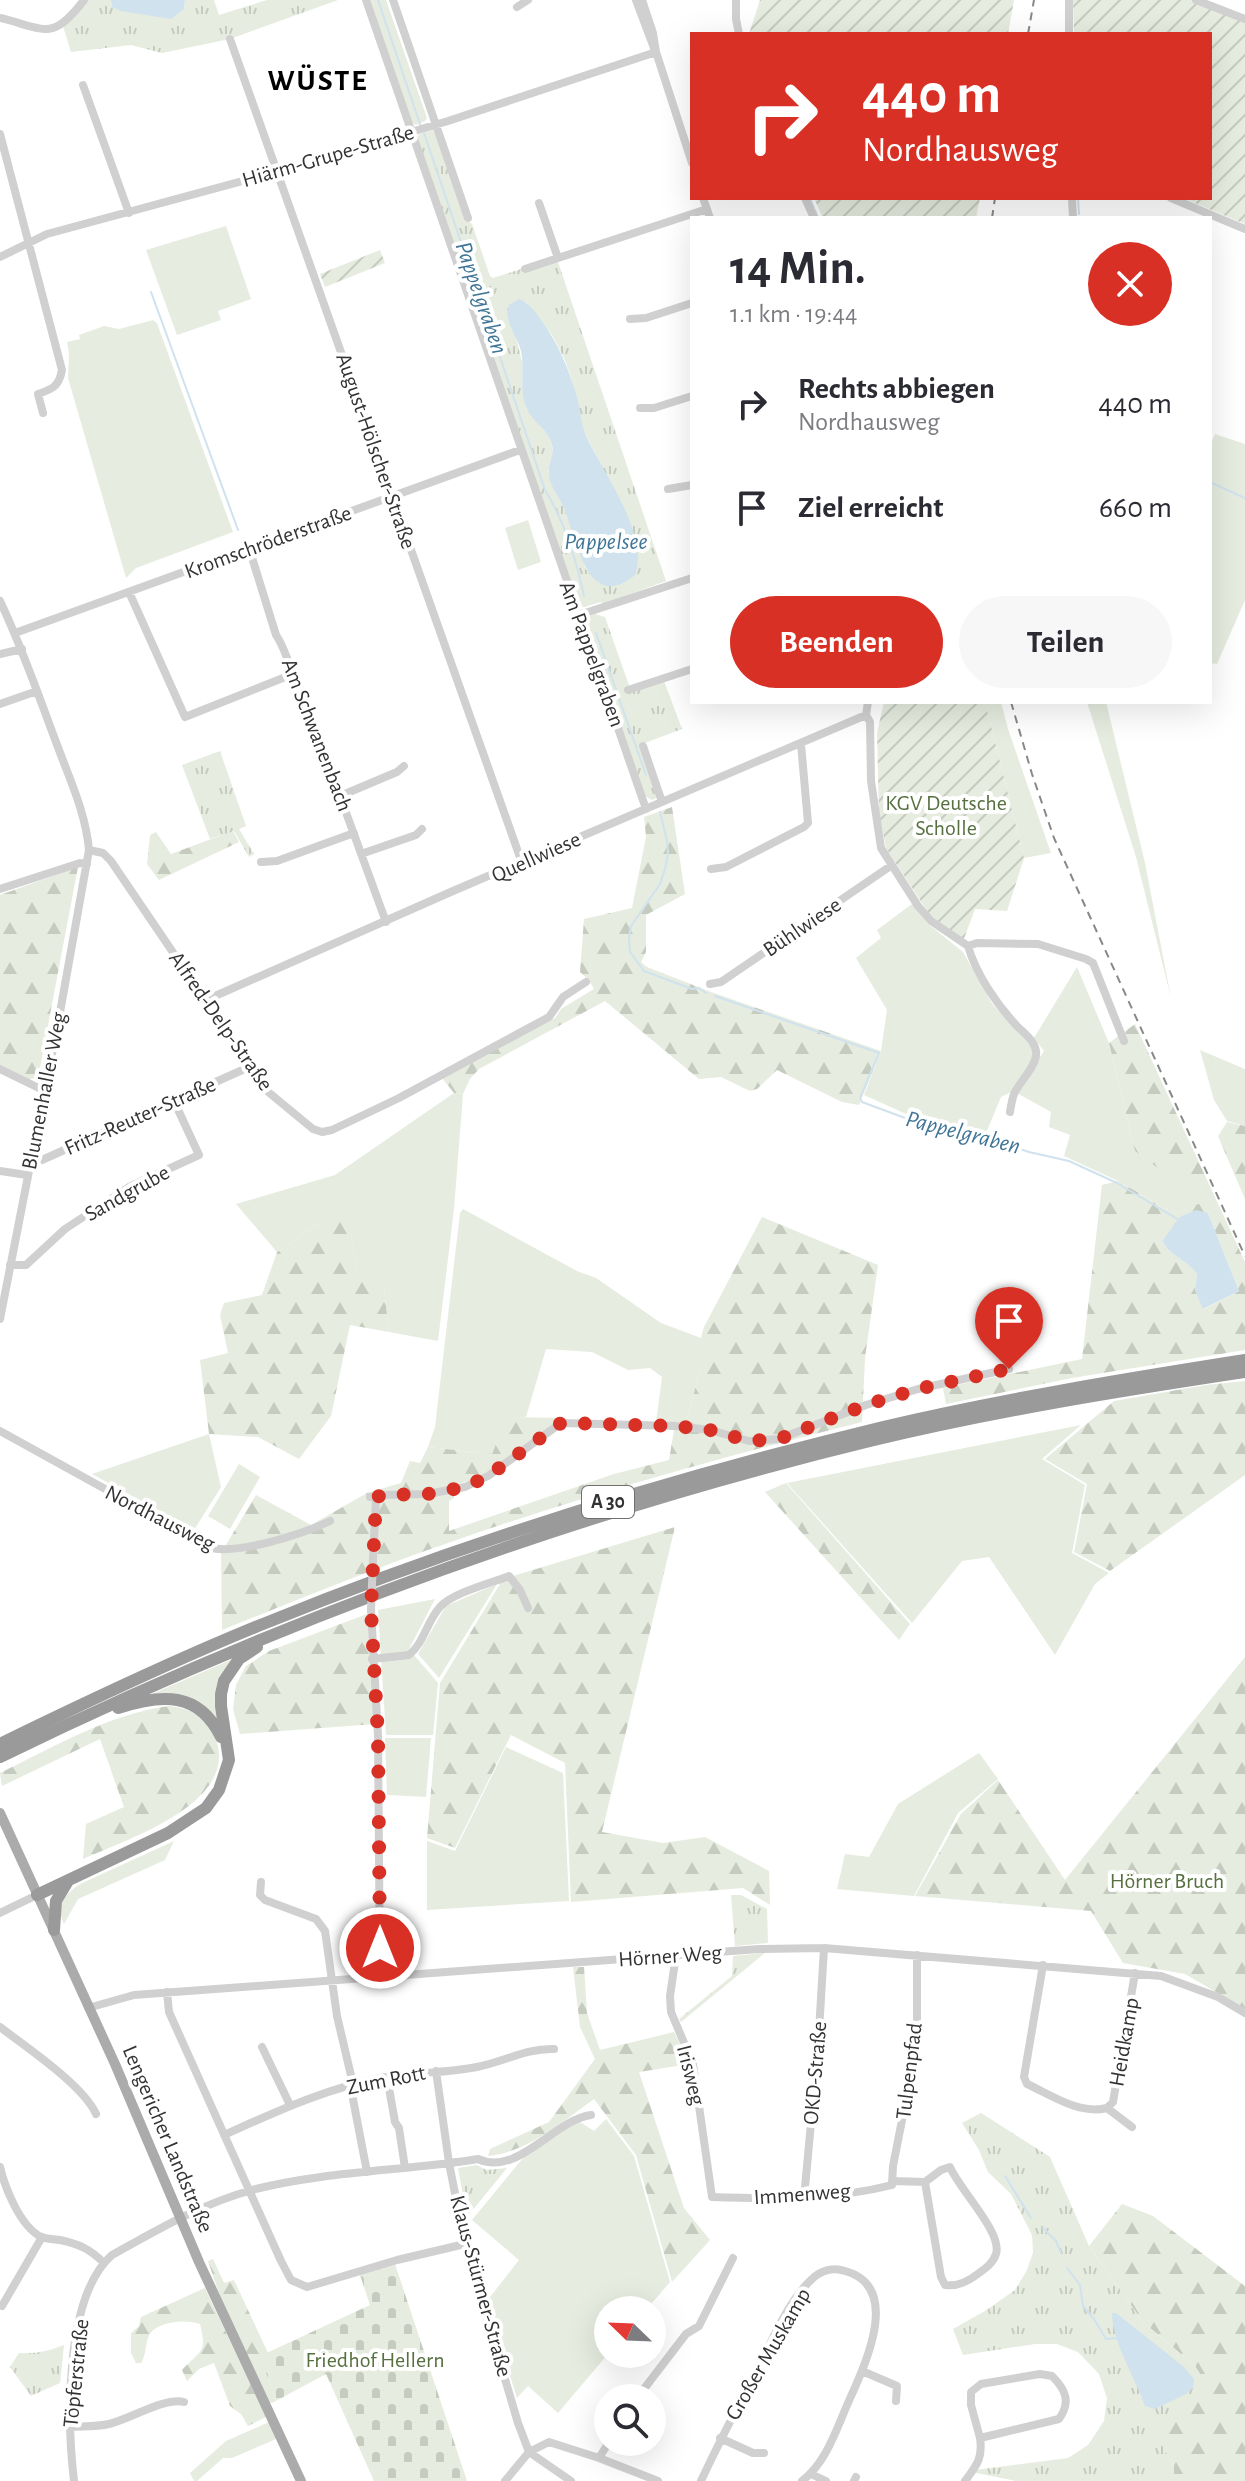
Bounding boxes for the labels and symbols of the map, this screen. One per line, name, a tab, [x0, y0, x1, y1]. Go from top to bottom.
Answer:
district label: WÜSTE	[267, 64, 369, 96]
street label: Hiärm-Grupe-Straße	[240, 121, 416, 191]
water label: Pappelgraben	[451, 239, 511, 357]
street label: August-Hölscher-Straße	[332, 350, 420, 552]
street label: Kromschröderstraße	[182, 502, 354, 582]
water label: Pappelsee	[564, 530, 648, 554]
street label: Am Pappelgraben	[555, 578, 629, 730]
street label: Am Schwanenbach	[278, 656, 356, 814]
park label: KGV Deutsche Scholle	[885, 792, 1007, 839]
street label: Quellwiese	[488, 828, 584, 886]
street label: Bühlwiese	[759, 893, 845, 961]
street label: Alfred-Delp-Straße	[165, 947, 277, 1095]
street label: Blumenhaller Weg	[18, 1010, 70, 1172]
street label: Fritz-Reuter-Straße	[61, 1073, 219, 1159]
water label: Pappelgraben	[903, 1107, 1023, 1159]
street label: Sandgrube	[81, 1161, 173, 1225]
pin	[975, 1287, 1043, 1369]
street label: Nordhausweg	[102, 1481, 219, 1555]
road number: A 30	[582, 1486, 634, 1518]
park label: Hörner Bruch	[1110, 1870, 1224, 1892]
position arrow	[338, 1906, 422, 1990]
street label: Hörner Weg	[617, 1941, 723, 1971]
street label: Heidkamp	[1105, 1996, 1143, 2088]
street label: OKD-Straße	[800, 2020, 830, 2126]
street label: Tulpenpfad	[892, 2021, 926, 2121]
street label: Lengericher Landstraße	[119, 2042, 217, 2236]
street label: Irisweg	[673, 2043, 709, 2108]
street label: Zum Rott	[345, 2062, 427, 2098]
street label: Immenweg	[753, 2180, 851, 2208]
street label: Klaus-Stürmer-Straße	[446, 2193, 516, 2379]
street label: Großer Muskamp	[721, 2284, 815, 2424]
north arrow	[594, 2296, 666, 2368]
street label: Töpferstraße	[59, 2318, 93, 2428]
park label: Friedhof Hellern	[305, 2349, 445, 2371]

